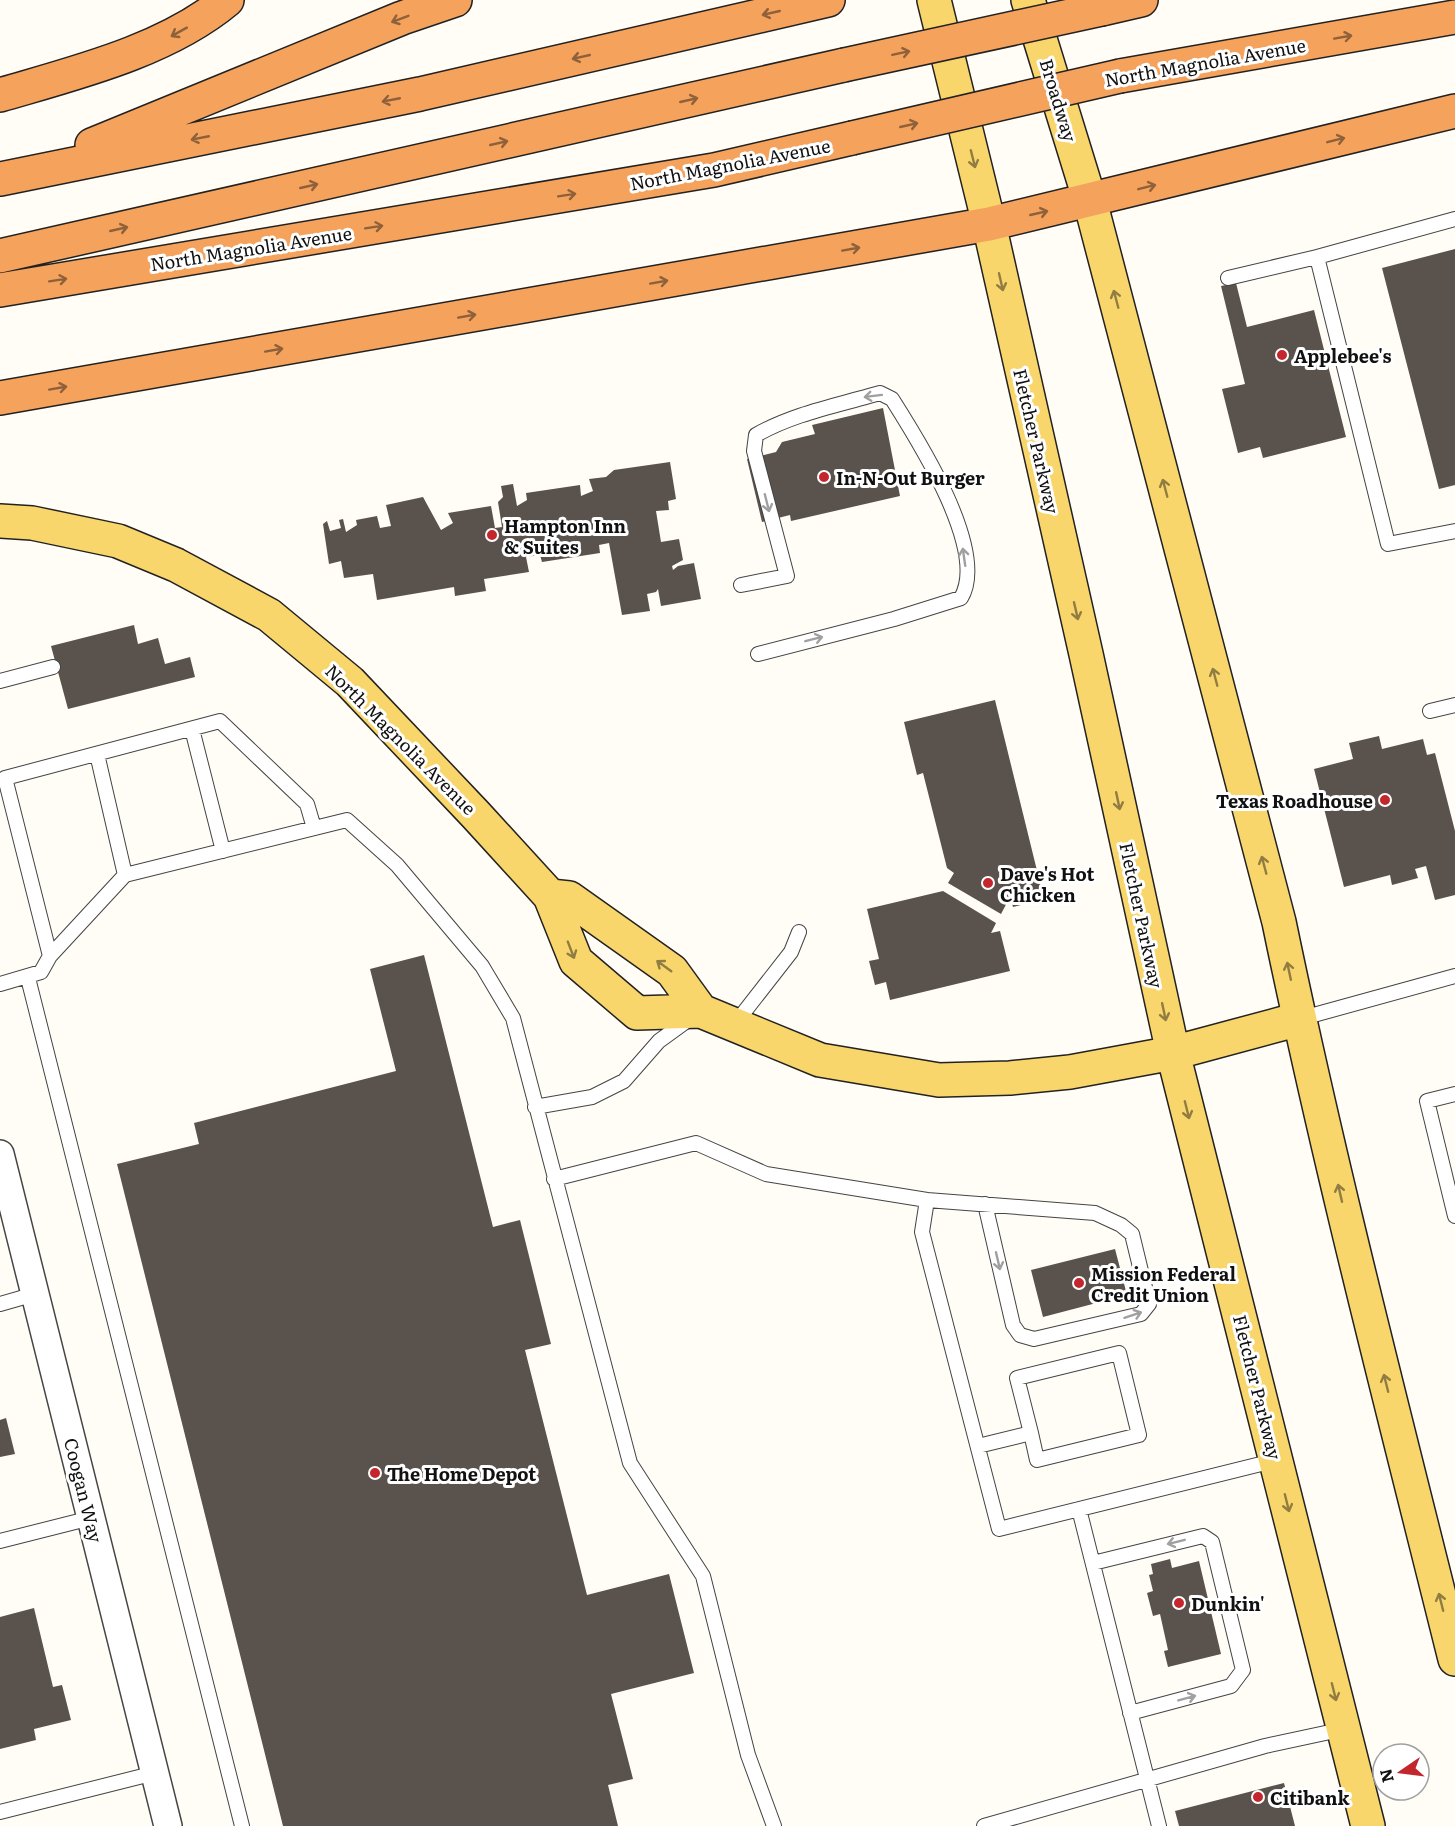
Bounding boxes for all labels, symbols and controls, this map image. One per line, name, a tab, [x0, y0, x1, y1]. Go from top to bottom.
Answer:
one-way arrow	[762, 8, 781, 19]
one-way arrow	[391, 14, 410, 25]
one-way arrow	[170, 27, 188, 38]
street label: North Magnolia Avenue	[1102, 31, 1308, 93]
one-way arrow	[1333, 31, 1353, 42]
one-way arrow	[891, 47, 910, 58]
one-way arrow	[572, 52, 591, 63]
street label: Broadway	[1034, 55, 1085, 145]
one-way arrow	[679, 94, 698, 106]
one-way arrow	[381, 95, 401, 106]
one-way arrow	[899, 119, 918, 131]
street label: North Magnolia Avenue	[627, 131, 833, 197]
one-way arrow	[190, 133, 210, 144]
one-way arrow	[1326, 133, 1345, 145]
one-way arrow	[489, 137, 508, 149]
one-way arrow	[967, 149, 979, 168]
one-way arrow	[299, 180, 318, 192]
one-way arrow	[1137, 180, 1156, 192]
one-way arrow	[556, 189, 576, 200]
one-way arrow	[1029, 206, 1048, 218]
street label: North Magnolia Avenue	[148, 219, 354, 277]
one-way arrow	[364, 221, 384, 232]
one-way arrow	[109, 223, 128, 235]
one-way arrow	[840, 243, 860, 254]
one-way arrow	[996, 272, 1008, 291]
one-way arrow	[47, 274, 67, 285]
one-way arrow	[648, 277, 668, 288]
one-way arrow	[1109, 290, 1121, 309]
one-way arrow	[456, 310, 476, 321]
place label: Applebee's	[1294, 342, 1391, 369]
one-way arrow	[264, 344, 284, 355]
marker: Applebee's	[1275, 348, 1289, 362]
street label: Fletcher Parkway	[1007, 366, 1067, 517]
one-way arrow	[47, 382, 67, 393]
one-way arrow	[864, 391, 883, 402]
place label: In-N-Out Burger	[836, 464, 985, 491]
marker: In-N-Out Burger	[817, 470, 831, 484]
one-way arrow	[1159, 479, 1170, 498]
one-way arrow	[761, 493, 773, 512]
place label: Hampton Inn & Suites	[504, 512, 627, 560]
marker: Hampton Inn & Suites	[485, 528, 499, 542]
one-way arrow	[959, 548, 970, 567]
one-way arrow	[1071, 601, 1082, 620]
one-way arrow	[805, 633, 824, 644]
street label: North Magnolia Avenue	[319, 657, 483, 821]
one-way arrow	[1208, 668, 1220, 687]
place label: Texas Roadhouse	[1216, 787, 1373, 814]
one-way arrow	[1113, 791, 1124, 810]
marker: Texas Roadhouse	[1378, 793, 1392, 807]
street label: Fletcher Parkway	[1113, 840, 1171, 991]
one-way arrow	[1258, 856, 1270, 875]
place label: Dave's Hot Chicken	[1000, 860, 1094, 908]
marker: Dave's Hot Chicken	[981, 876, 995, 890]
one-way arrow	[567, 941, 578, 959]
one-way arrow	[656, 960, 672, 972]
one-way arrow	[1283, 961, 1294, 981]
one-way arrow	[1158, 1003, 1170, 1022]
one-way arrow	[1182, 1100, 1194, 1119]
one-way arrow	[1334, 1184, 1346, 1203]
one-way arrow	[993, 1252, 1005, 1271]
place label: Mission Federal Credit Union	[1091, 1260, 1236, 1308]
marker: Mission Federal Credit Union	[1072, 1276, 1086, 1290]
one-way arrow	[1123, 1309, 1142, 1320]
street label: Fletcher Parkway	[1227, 1312, 1289, 1463]
one-way arrow	[1380, 1373, 1392, 1392]
street label: Coogan Way	[58, 1435, 110, 1546]
place label: The Home Depot	[387, 1460, 536, 1487]
marker: The Home Depot	[368, 1466, 382, 1480]
one-way arrow	[1282, 1493, 1294, 1512]
one-way arrow	[1167, 1537, 1186, 1549]
place label: Dunkin'	[1191, 1590, 1265, 1617]
one-way arrow	[1434, 1593, 1446, 1612]
marker: Dunkin'	[1172, 1596, 1186, 1610]
one-way arrow	[1329, 1682, 1341, 1701]
one-way arrow	[1177, 1692, 1196, 1703]
north arrow	[1371, 1742, 1431, 1802]
text: N	[1372, 1766, 1399, 1785]
place label: Citibank	[1270, 1784, 1350, 1811]
marker: Citibank	[1251, 1790, 1265, 1804]

